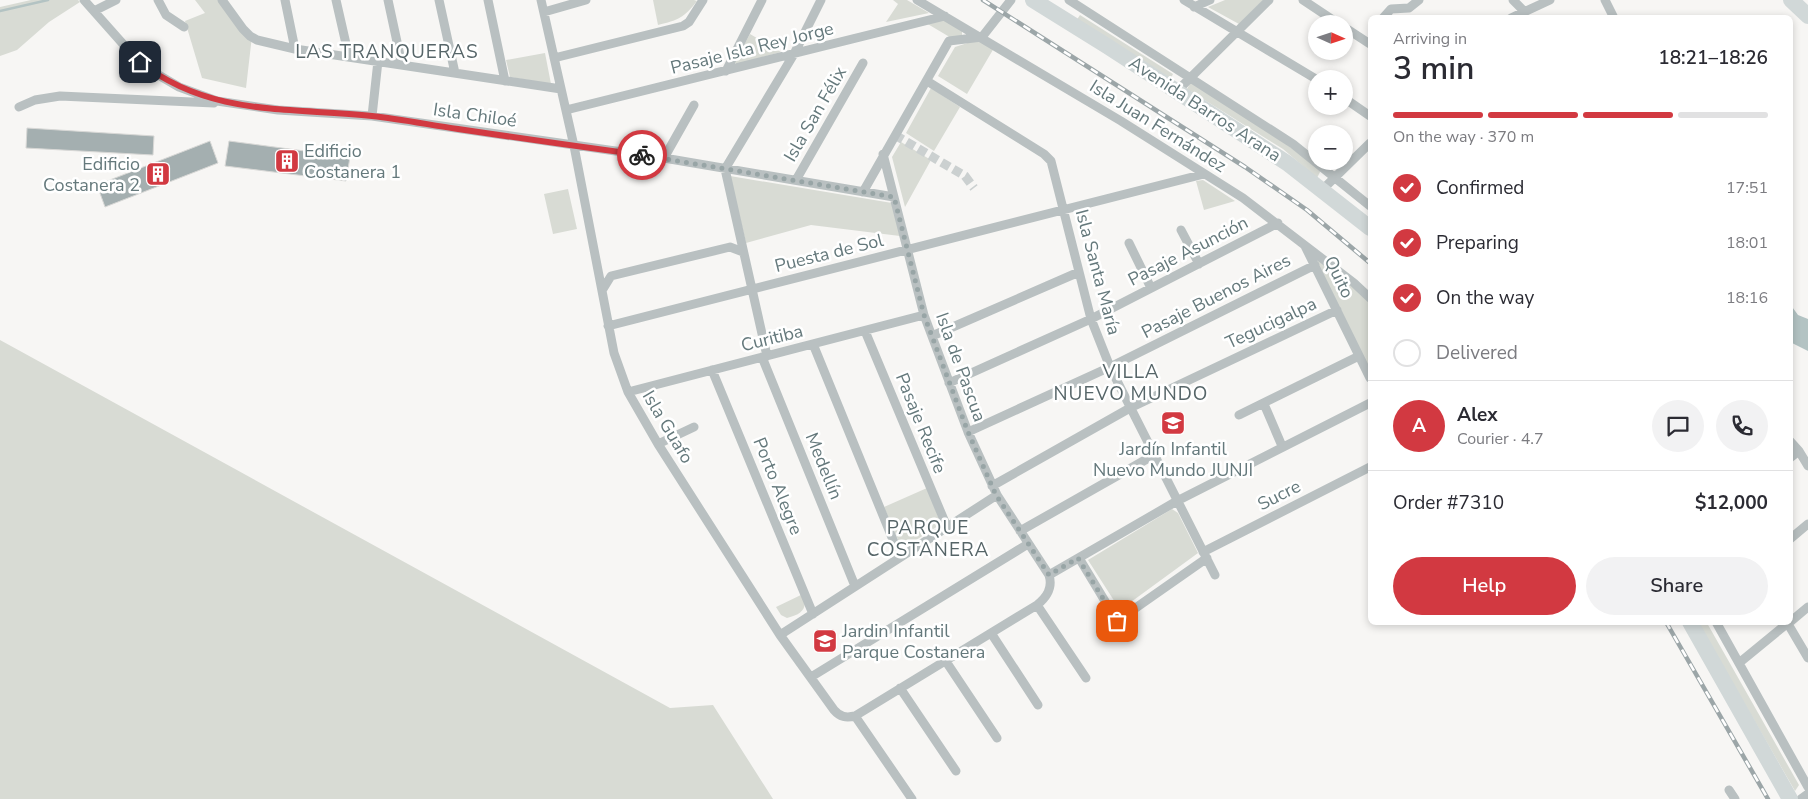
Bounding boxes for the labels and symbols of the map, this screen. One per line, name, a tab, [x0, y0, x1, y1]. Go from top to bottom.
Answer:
north arrow	[1308, 15, 1352, 60]
street label: Pasaje Isla Rey Jorge	[668, 16, 836, 80]
district label: LAS TRANQUERAS	[295, 39, 479, 65]
pin	[119, 41, 161, 83]
street label: Avenida Barros Arana	[1124, 51, 1286, 167]
street label: Isla San Félix	[778, 62, 852, 166]
street label: Isla Juan Fernández	[1085, 74, 1231, 178]
street label: Isla Chiloé	[432, 97, 518, 133]
courier	[617, 130, 667, 180]
place label: Edificio Costanera 1	[304, 139, 401, 184]
building icon: Edificio Costanera 1	[274, 148, 300, 174]
place label: Edificio Costanera 2	[43, 152, 140, 197]
building icon: Edificio Costanera 2	[145, 161, 171, 187]
street label: Isla Santa María	[1070, 207, 1126, 337]
street label: Pasaje Asunción	[1124, 210, 1252, 292]
street label: Puesta de Sol	[772, 228, 886, 278]
street label: Pasaje Buenos Aires	[1137, 248, 1295, 344]
street label: Quito	[1319, 252, 1359, 302]
street label: Tegucigalpa	[1222, 291, 1320, 355]
street label: Isla de Pascua	[930, 309, 992, 425]
street label: Curitiba	[738, 319, 806, 357]
district label: VILLA NUEVO MUNDO	[1054, 359, 1208, 407]
street label: Pasaje Recife	[890, 369, 952, 477]
street label: Isla Guafo	[637, 386, 699, 468]
school or university icon: Jardín Infantil Nuevo Mundo JUNJI	[1160, 410, 1186, 436]
street label: Medellín	[800, 429, 848, 503]
street label: Porto Alegre	[748, 434, 808, 538]
place label: Jardín Infantil Nuevo Mundo JUNJI	[1093, 437, 1253, 482]
street label: Sucre	[1253, 474, 1305, 516]
district label: PARQUE COSTANERA	[867, 515, 989, 563]
pin	[1096, 600, 1138, 642]
place label: Jardin Infantil Parque Costanera	[841, 619, 985, 664]
school or university icon: Jardin Infantil Parque Costanera	[812, 628, 838, 654]

